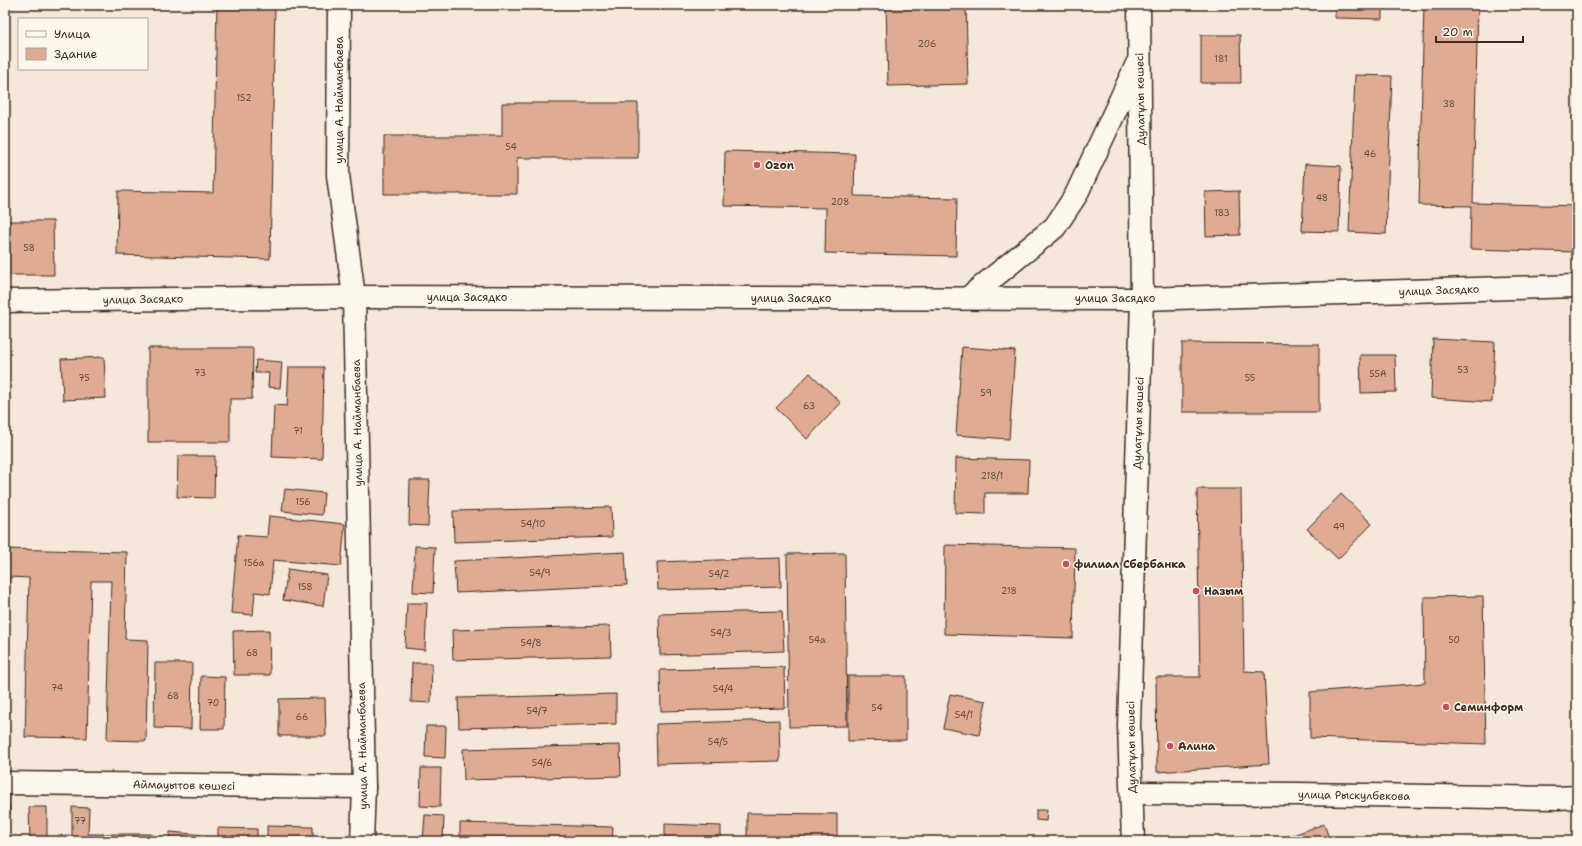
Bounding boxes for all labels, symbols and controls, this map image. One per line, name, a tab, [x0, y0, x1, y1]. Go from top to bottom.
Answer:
legend	[18, 18, 148, 70]
scale bar	[1436, 18, 1523, 44]
text: 20 m	[1442, 24, 1473, 40]
text: Улица	[54, 26, 91, 42]
street label: улица А. Найманбаева	[332, 36, 347, 164]
house number: 206	[918, 38, 936, 50]
text: Здание	[54, 46, 98, 62]
street label: Дулатұлы көшесі	[1132, 52, 1149, 146]
house number: 181	[1214, 53, 1228, 65]
house number: 152	[237, 92, 251, 104]
house number: 38	[1443, 98, 1455, 110]
house number: 54	[505, 141, 517, 153]
house number: 46	[1364, 148, 1376, 160]
place label: Ozon	[765, 158, 795, 173]
marker: Ozon	[752, 160, 762, 170]
house number: 48	[1316, 192, 1328, 204]
house number: 208	[831, 196, 849, 208]
house number: 183	[1214, 207, 1230, 219]
house number: 58	[23, 242, 35, 254]
street label: улица Засядко	[1398, 282, 1480, 299]
street label: улица Засядко	[427, 290, 508, 305]
street label: улица Засядко	[103, 291, 184, 308]
street label: улица Засядко	[751, 291, 832, 306]
street label: улица Засядко	[1075, 291, 1156, 306]
street label: улица А. Найманбаева	[349, 359, 366, 487]
house number: 53	[1457, 364, 1469, 376]
house number: 73	[194, 367, 206, 379]
house number: 55А	[1369, 368, 1387, 380]
house number: 75	[78, 372, 90, 384]
house number: 55	[1245, 372, 1255, 384]
street label: Дулатұлы көшесі	[1129, 376, 1148, 470]
house number: 59	[980, 387, 992, 399]
house number: 63	[803, 400, 815, 412]
house number: 71	[293, 425, 303, 437]
house number: 218/1	[981, 470, 1003, 482]
house number: 156	[295, 496, 311, 508]
house number: 54/10	[521, 518, 545, 530]
house number: 49	[1333, 521, 1345, 533]
house number: 156а	[244, 557, 265, 569]
place label: филиал Сбербанка	[1074, 557, 1186, 572]
marker: филиал Сбербанка	[1061, 559, 1071, 569]
house number: 54/9	[530, 567, 550, 579]
house number: 54/2	[709, 568, 729, 580]
house number: 158	[297, 581, 313, 593]
place label: Назым	[1204, 584, 1243, 599]
house number: 218	[1001, 585, 1017, 597]
marker: Назым	[1191, 586, 1201, 596]
house number: 54/3	[711, 627, 731, 639]
house number: 54а	[808, 634, 826, 646]
house number: 50	[1448, 634, 1460, 646]
house number: 54/8	[521, 637, 541, 649]
house number: 68	[246, 647, 258, 659]
house number: 74	[51, 682, 63, 694]
street label: улица А. Найманбаева	[354, 682, 371, 810]
house number: 54/4	[713, 683, 733, 695]
house number: 68	[167, 690, 179, 702]
house number: 70	[207, 697, 219, 709]
street label: Дулатұлы көшесі	[1123, 700, 1140, 794]
place label: Семинформ	[1454, 700, 1523, 715]
house number: 54	[871, 702, 883, 714]
marker: Семинформ	[1441, 702, 1451, 712]
house number: 54/7	[527, 705, 547, 717]
house number: 54/1	[955, 709, 973, 721]
house number: 66	[296, 711, 308, 723]
house number: 54/5	[708, 736, 728, 748]
place label: Алина	[1178, 739, 1216, 754]
marker: Алина	[1165, 741, 1175, 751]
house number: 54/6	[532, 757, 552, 769]
street label: Аймауытов көшесі	[133, 777, 235, 794]
street label: улица Рыскулбекова	[1298, 787, 1410, 804]
house number: 77	[74, 815, 86, 827]

